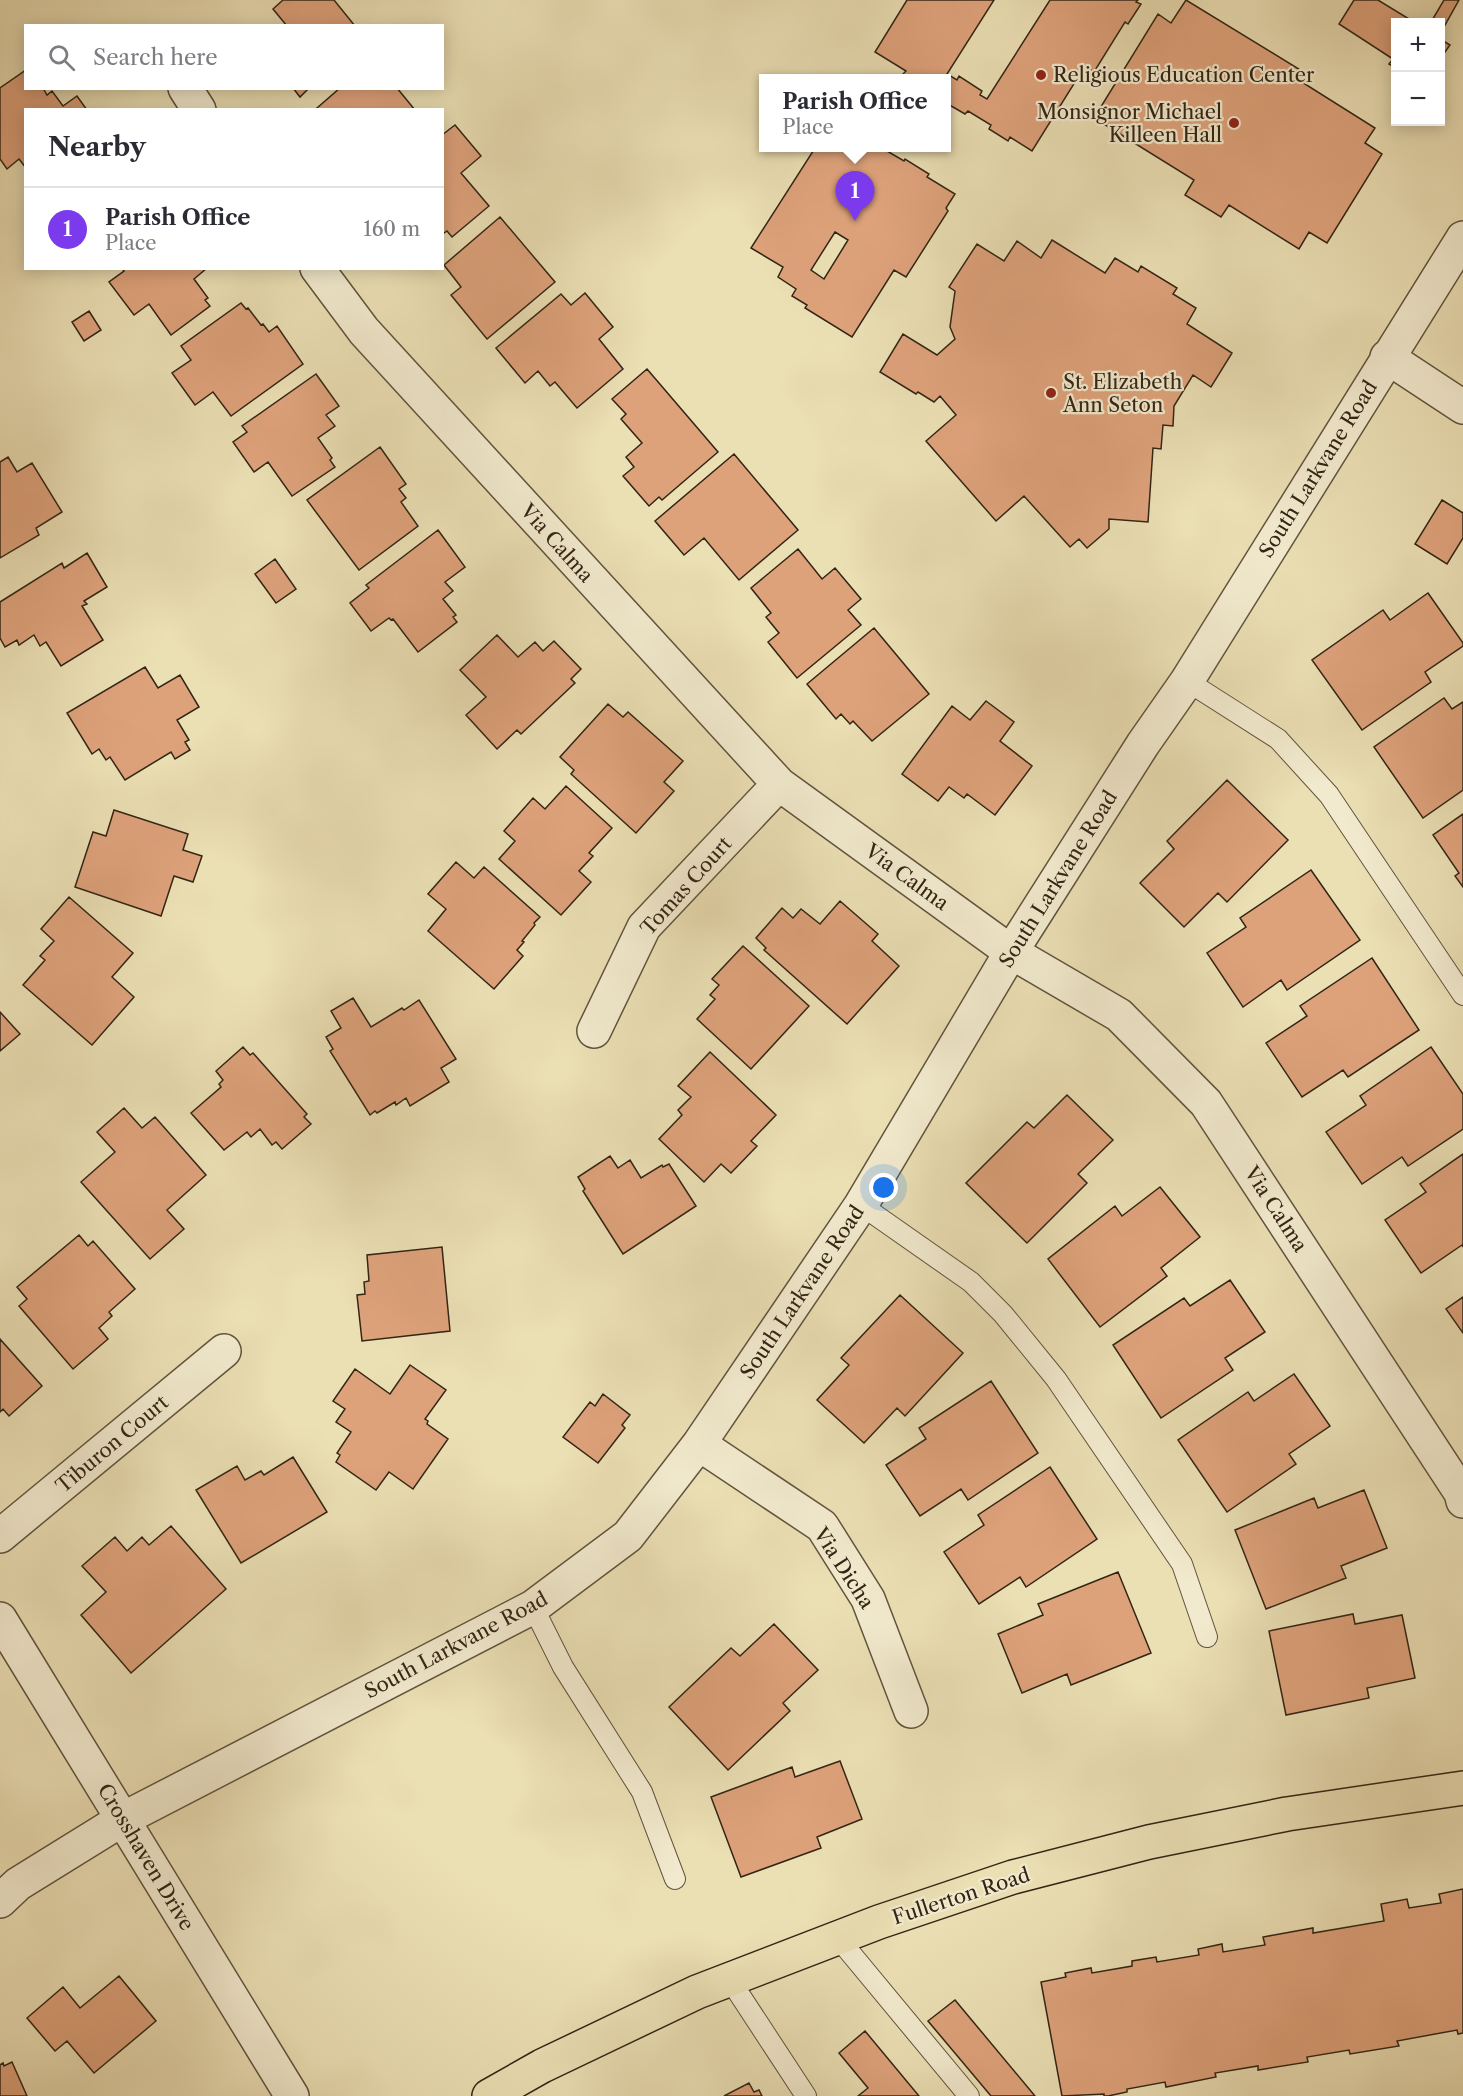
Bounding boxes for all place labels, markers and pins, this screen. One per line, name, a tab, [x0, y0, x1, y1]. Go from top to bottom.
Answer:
place label: Religious Education Center	[1053, 63, 1315, 87]
marker: Religious Education Center	[1034, 68, 1048, 82]
place label: Monsignor Michael Killeen Hall	[1037, 100, 1222, 147]
marker: Monsignor Michael Killeen Hall	[1227, 116, 1241, 130]
pin: 1	[836, 172, 874, 221]
place label: St. Elizabeth Ann Seton	[1062, 370, 1183, 417]
marker: St. Elizabeth Ann Seton	[1044, 386, 1058, 400]

